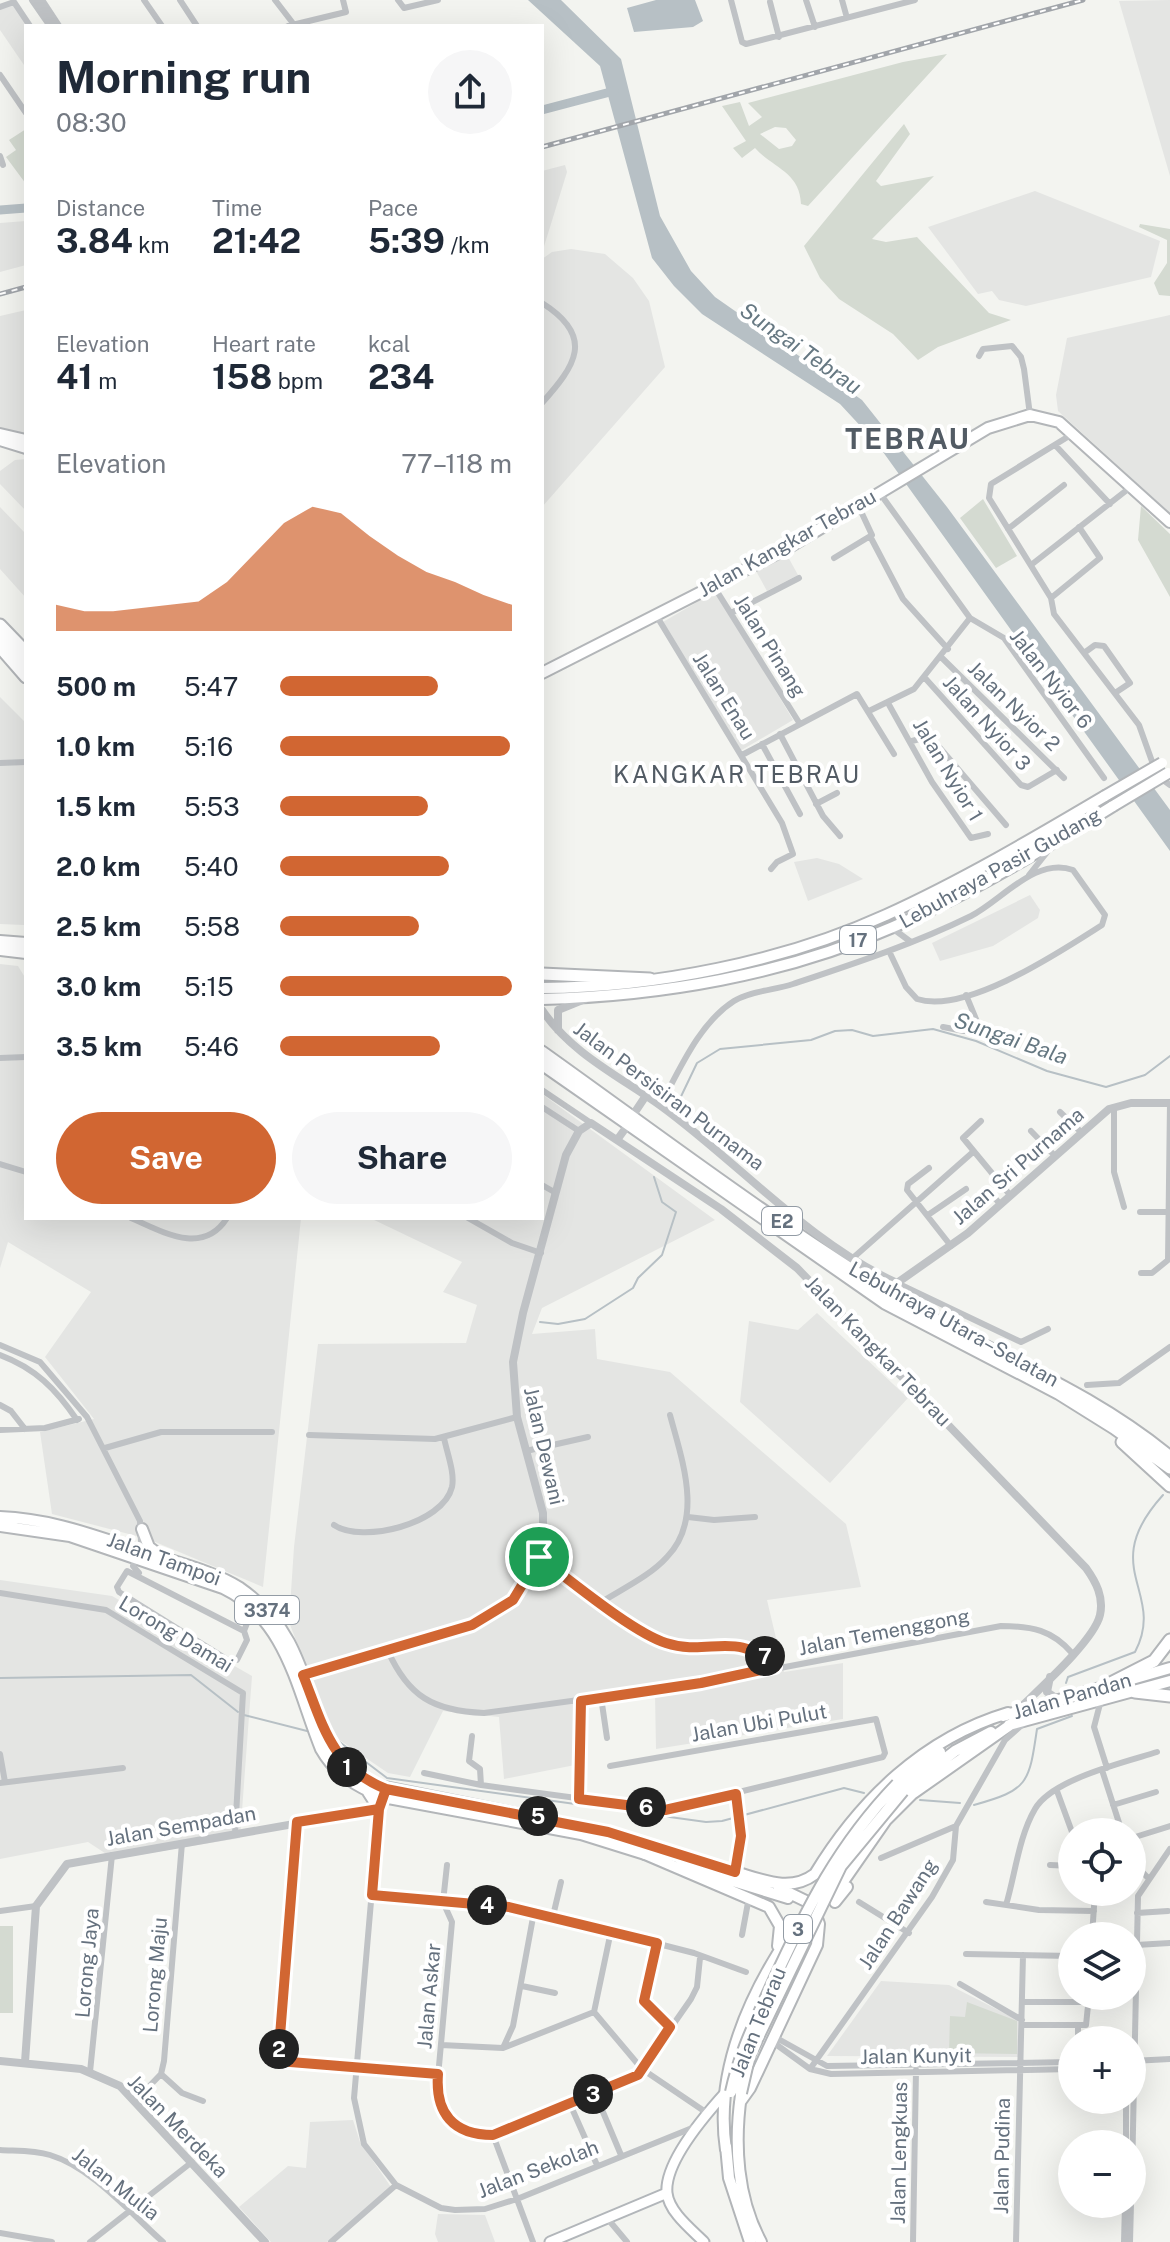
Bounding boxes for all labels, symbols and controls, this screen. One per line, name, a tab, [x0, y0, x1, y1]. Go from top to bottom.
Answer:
button: share	[428, 50, 512, 134]
text: Morning run	[56, 51, 311, 103]
text: 08:30	[56, 107, 127, 138]
text: Distance	[56, 195, 145, 221]
text: Time	[212, 195, 262, 221]
text: Pace	[368, 195, 418, 221]
text: 3.84	[56, 221, 133, 261]
text: 21:42	[212, 221, 301, 261]
text: 5:39	[368, 221, 445, 261]
text: km	[133, 232, 170, 258]
text: /km	[445, 232, 489, 258]
water label: Sungai Tebrau	[735, 297, 867, 399]
text: Elevation	[56, 331, 149, 357]
text: Heart rate	[212, 331, 316, 357]
text: kcal	[368, 331, 410, 357]
text: 41	[56, 357, 93, 397]
text: 158	[212, 357, 272, 397]
text: 234	[368, 357, 434, 397]
text: m	[93, 368, 117, 394]
text: bpm	[272, 368, 323, 394]
district label: TEBRAU	[845, 422, 971, 455]
text: Elevation	[56, 448, 166, 479]
text: 77–118 m	[401, 448, 512, 479]
street label: Jalan Kangkar Tebrau	[694, 484, 880, 602]
street label: Jalan Pinang	[729, 590, 811, 702]
street label: Jalan Nyior 6	[1005, 625, 1097, 733]
street label: Jalan Enau	[688, 648, 760, 744]
street label: Jalan Nyior 2	[963, 656, 1065, 756]
text: 500 m	[56, 671, 136, 702]
text: 5:47	[184, 671, 238, 702]
street label: Jalan Nyior 3	[938, 671, 1036, 775]
street label: Jalan Nyior 1	[908, 714, 988, 826]
text: 1.0 km	[56, 731, 135, 762]
text: 5:16	[184, 731, 233, 762]
district label: KANGKAR TEBRAU	[613, 760, 861, 788]
text: 1.5 km	[56, 791, 136, 822]
text: 5:53	[184, 791, 240, 822]
street label: Lebuhraya Pasir Gudang	[895, 803, 1105, 933]
text: 2.0 km	[56, 851, 141, 882]
text: 5:40	[184, 851, 239, 882]
text: 2.5 km	[56, 911, 141, 942]
text: 5:58	[184, 911, 240, 942]
road number: 17	[840, 926, 876, 954]
text: 3.0 km	[56, 971, 141, 1002]
text: 5:15	[184, 971, 234, 1002]
water label: Sungai Bala	[951, 1006, 1071, 1070]
street label: Jalan Persisiran Purnama	[569, 1017, 769, 1175]
text: 3.5 km	[56, 1031, 142, 1062]
text: 5:46	[184, 1031, 239, 1062]
street label: Jalan Sri Purnama	[947, 1102, 1089, 1230]
button: Save	[56, 1112, 276, 1204]
button: Share	[292, 1112, 512, 1204]
road number: E2	[762, 1207, 802, 1235]
street label: Lebuhraya Utara–Selatan	[845, 1256, 1063, 1392]
street label: Jalan Kangkar Tebrau	[800, 1271, 956, 1431]
street label: Jalan Dewani	[519, 1385, 569, 1507]
pin	[505, 1523, 573, 1591]
street label: Jalan Tampoi	[104, 1527, 224, 1591]
icon: arrive	[517, 1535, 561, 1579]
street label: Lorong Damai	[115, 1591, 237, 1677]
road number: 3374	[235, 1596, 299, 1624]
street label: Jalan Temenggong	[796, 1604, 972, 1660]
pin: 7	[745, 1636, 785, 1676]
text: 7	[758, 1643, 772, 1669]
street label: Jalan Pandan	[1010, 1668, 1134, 1724]
street label: Jalan Ubi Pulut	[689, 1699, 829, 1747]
pin: 1	[327, 1747, 367, 1787]
text: 1	[342, 1754, 352, 1780]
pin: 6	[626, 1787, 666, 1827]
text: 6	[639, 1794, 653, 1820]
pin: 5	[518, 1796, 558, 1836]
street label: Jalan Sempadan	[104, 1801, 258, 1851]
text: 5	[531, 1803, 545, 1829]
map controls	[1058, 1818, 1146, 2218]
button: locate	[1058, 1818, 1146, 1906]
street label: Jalan Bawang	[853, 1854, 943, 1974]
pin: 4	[467, 1885, 507, 1925]
text: 4	[480, 1892, 494, 1918]
street label: Lorong Jaya	[70, 1907, 104, 2019]
road number: 3	[784, 1915, 812, 1943]
street label: Lorong Maju	[138, 1916, 172, 2034]
button: layers	[1058, 1922, 1146, 2010]
street label: Jalan Askar	[412, 1942, 446, 2050]
street label: Jalan Tebrau	[725, 1964, 791, 2080]
button: +	[1058, 2026, 1146, 2114]
pin: 2	[259, 2029, 299, 2069]
text: 2	[272, 2036, 286, 2062]
street label: Jalan Kunyit	[860, 2043, 972, 2069]
street label: Jalan Merdeka	[123, 2069, 233, 2183]
pin: 3	[573, 2074, 613, 2114]
text: 3	[586, 2081, 600, 2107]
street label: Jalan Lengkuas	[886, 2082, 912, 2224]
street label: Jalan Pudina	[989, 2098, 1015, 2214]
button: −	[1058, 2130, 1146, 2218]
street label: Jalan Sekolah	[474, 2135, 602, 2203]
street label: Jalan Mulia	[68, 2143, 164, 2225]

